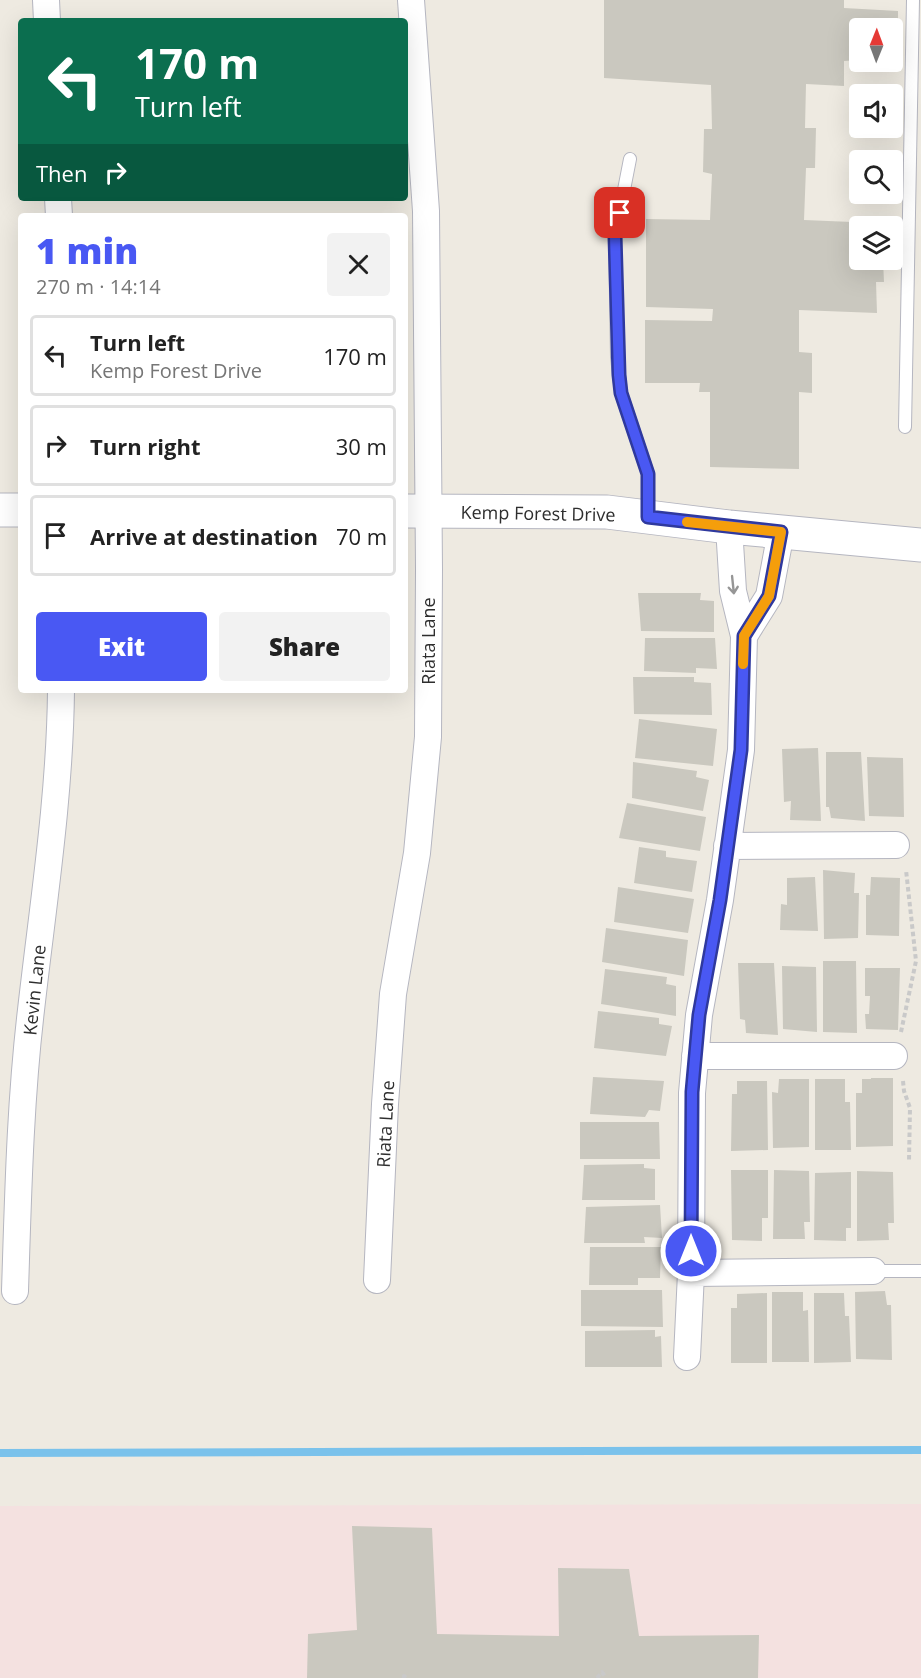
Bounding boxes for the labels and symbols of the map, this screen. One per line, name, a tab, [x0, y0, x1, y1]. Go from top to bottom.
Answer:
north arrow	[849, 18, 903, 72]
pin	[594, 187, 645, 238]
street label: Kemp Forest Drive	[460, 500, 616, 526]
one-way arrow	[728, 575, 739, 595]
street label: Riata Lane	[416, 597, 440, 685]
street label: Kevin Lane	[17, 944, 51, 1036]
street label: Riata Lane	[371, 1080, 399, 1168]
position arrow	[659, 1219, 723, 1283]

